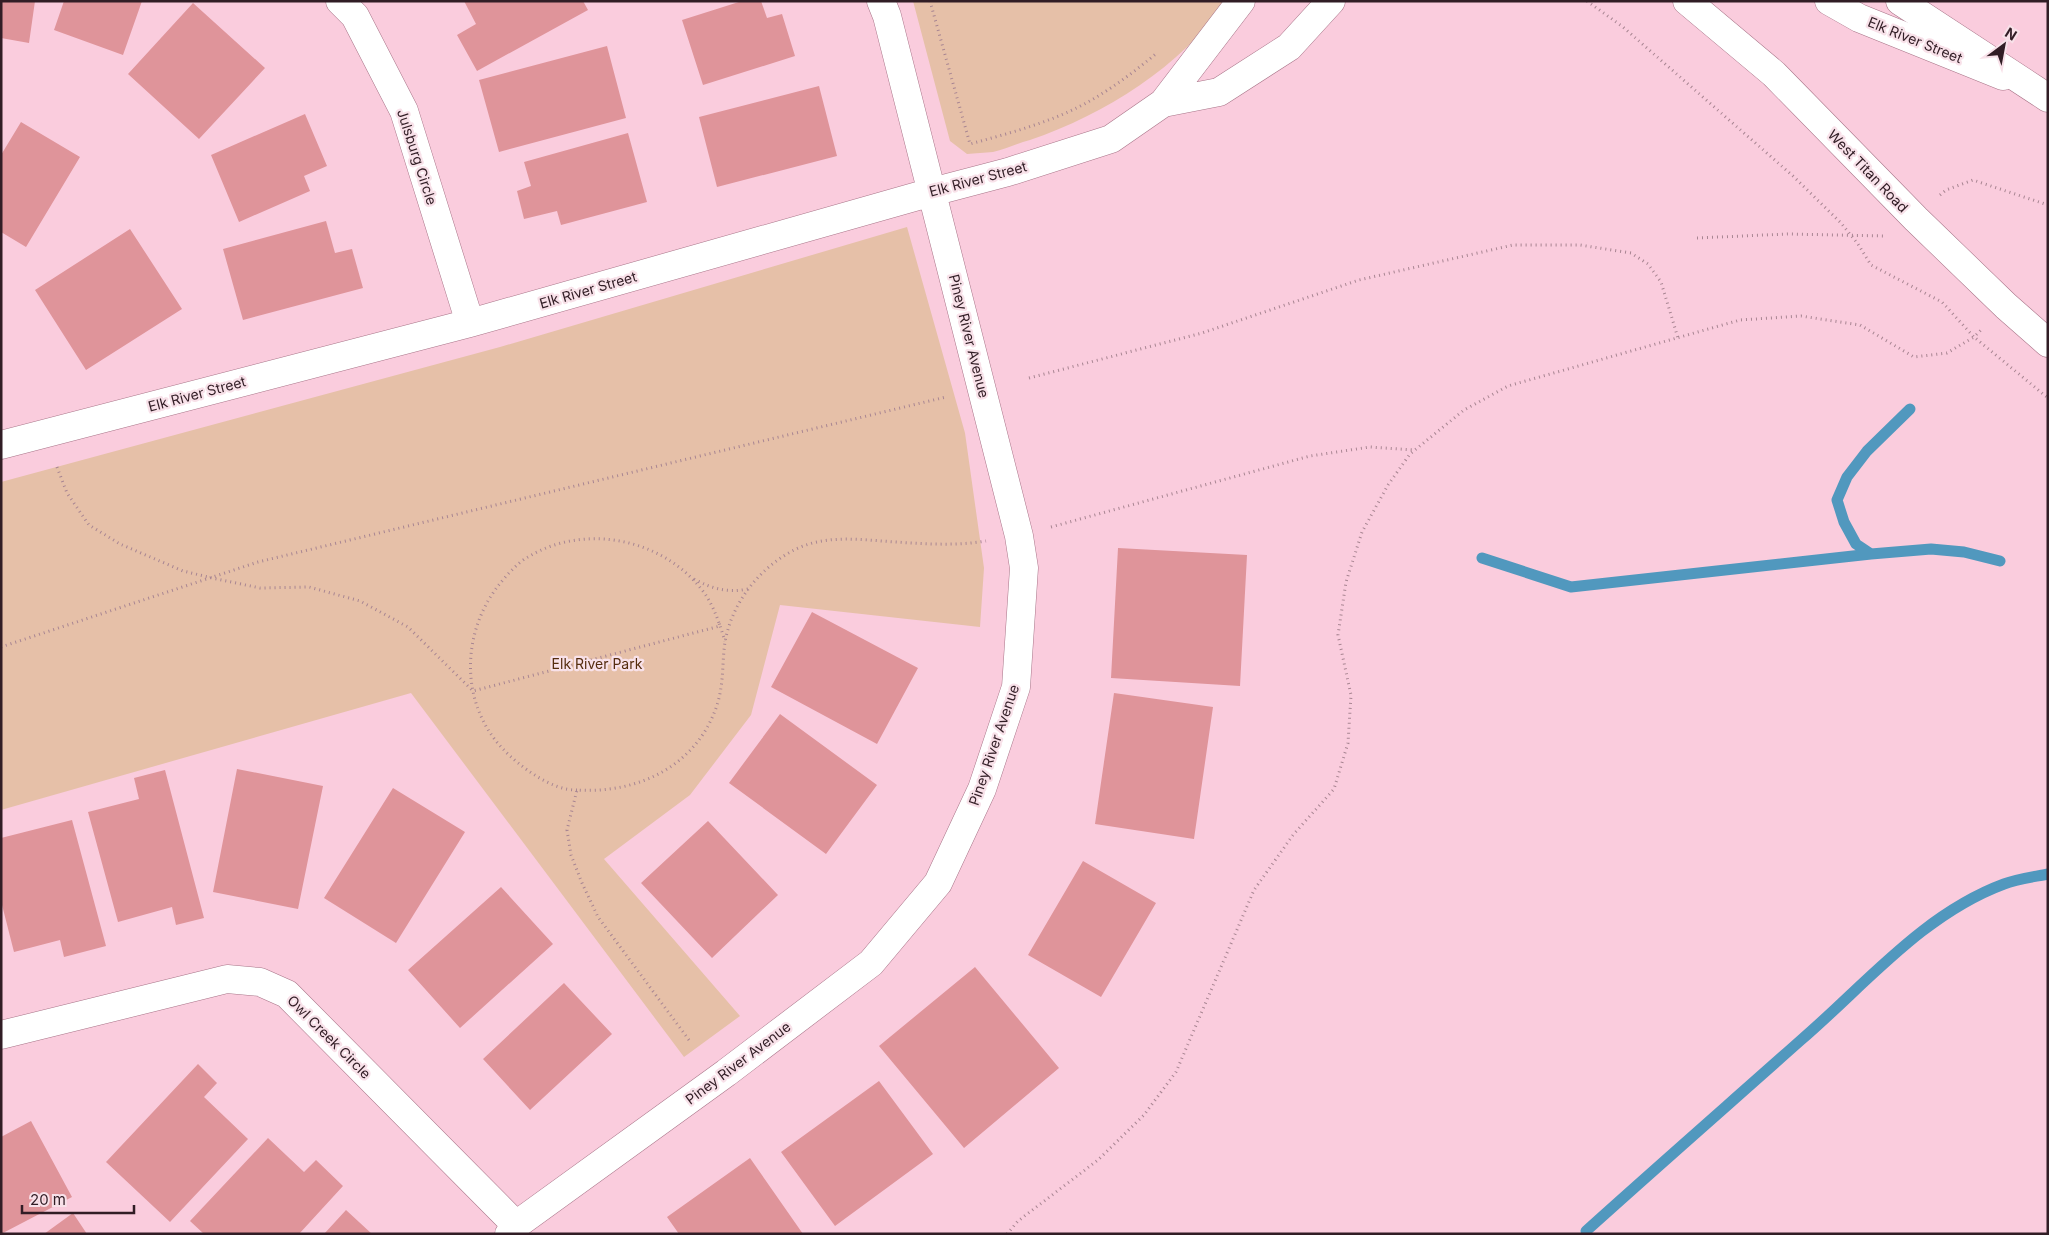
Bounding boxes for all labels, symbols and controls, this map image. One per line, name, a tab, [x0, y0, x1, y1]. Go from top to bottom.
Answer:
street label: Elk River Street	[1866, 13, 1965, 66]
north arrow	[1979, 20, 2029, 70]
text: N	[2002, 24, 2020, 44]
street label: Julsburg Circle	[394, 107, 441, 207]
street label: West Titan Road	[1825, 126, 1912, 215]
street label: Elk River Street	[927, 157, 1029, 200]
street label: Elk River Street	[537, 267, 639, 312]
street label: Piney River Avenue	[946, 272, 993, 399]
street label: Elk River Street	[146, 372, 248, 415]
park label: Elk River Park	[552, 655, 643, 672]
street label: Piney River Avenue	[965, 682, 1022, 808]
street label: Owl Creek Circle	[284, 991, 375, 1082]
street label: Piney River Avenue	[682, 1018, 793, 1108]
scale bar	[22, 1182, 135, 1214]
text: 20 m	[30, 1190, 66, 1209]

